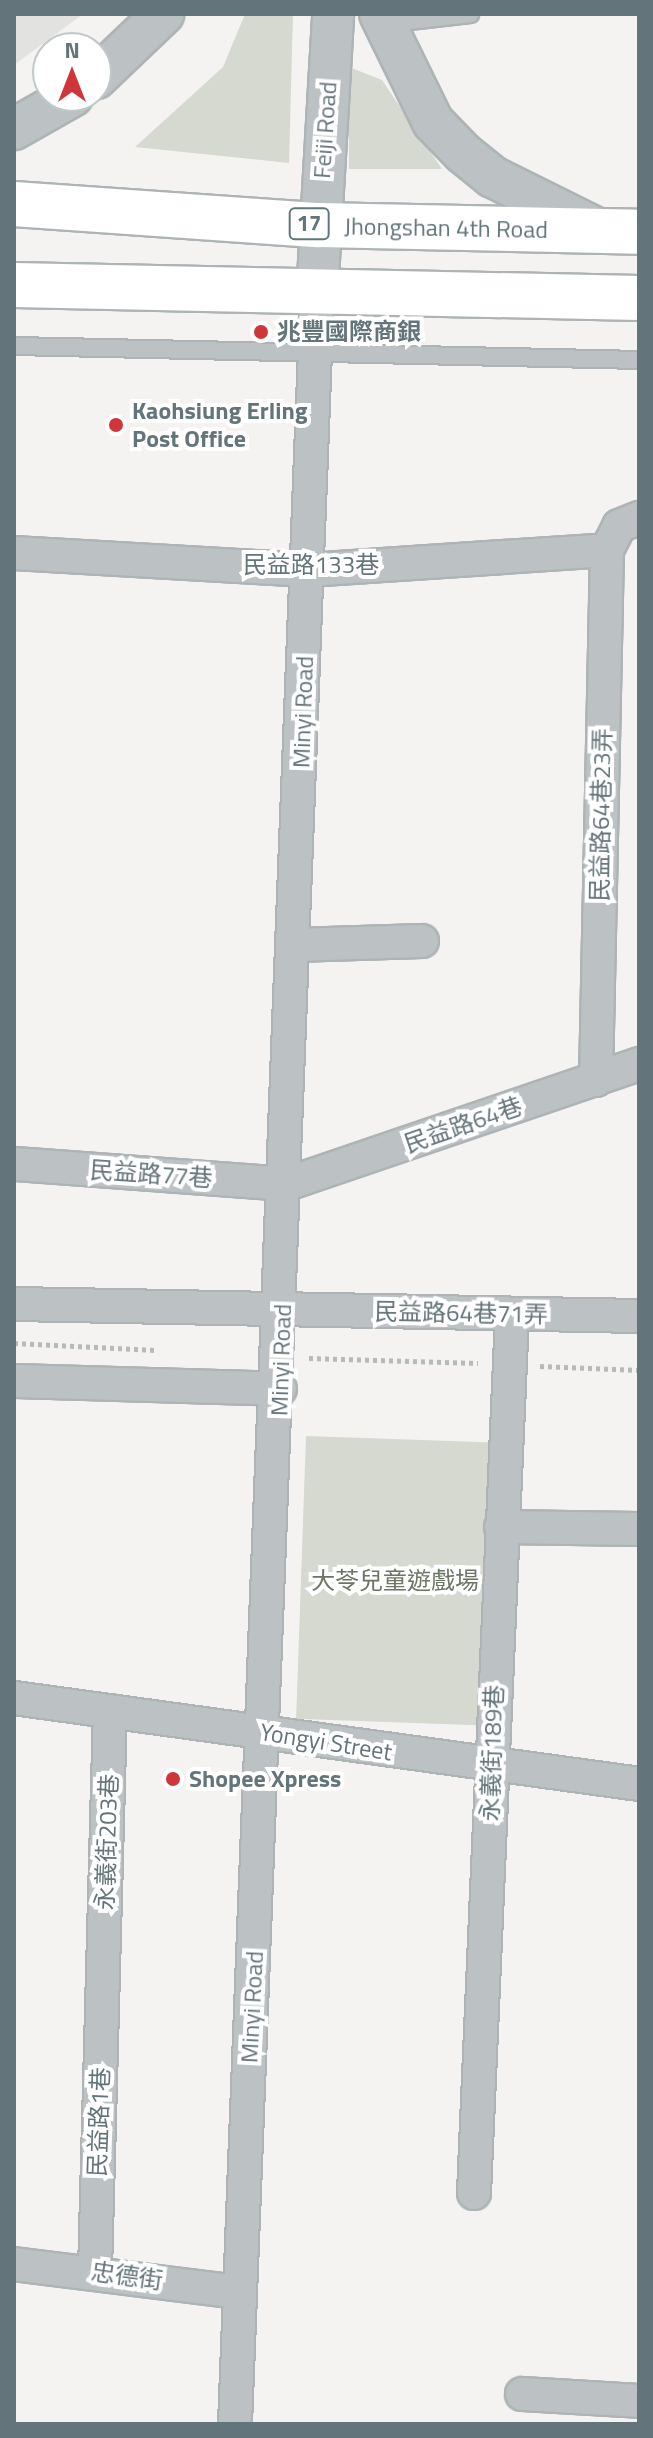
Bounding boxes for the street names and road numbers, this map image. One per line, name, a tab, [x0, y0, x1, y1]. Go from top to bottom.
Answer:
street label: Feiji Road	[307, 80, 343, 180]
road number: 17	[287, 206, 331, 242]
street label: Jhongshan 4th Road	[344, 212, 548, 244]
street label: 民益路133巷	[243, 551, 379, 579]
street label: Minyi Road	[287, 655, 319, 769]
street label: 民益路64巷23弄	[585, 728, 617, 902]
street label: 民益路64巷	[400, 1091, 526, 1159]
street label: 民益路77巷	[89, 1155, 213, 1193]
street label: 民益路64巷71弄	[374, 1297, 548, 1329]
street label: Minyi Road	[265, 1303, 297, 1417]
street label: 永義街189巷	[475, 1684, 509, 1822]
street label: Yongyi Street	[258, 1717, 394, 1767]
street label: 永義街203巷	[90, 1773, 124, 1911]
street label: Minyi Road	[235, 1950, 269, 2064]
street label: 民益路1巷	[83, 2067, 115, 2177]
street label: 忠德街	[89, 2257, 165, 2295]

